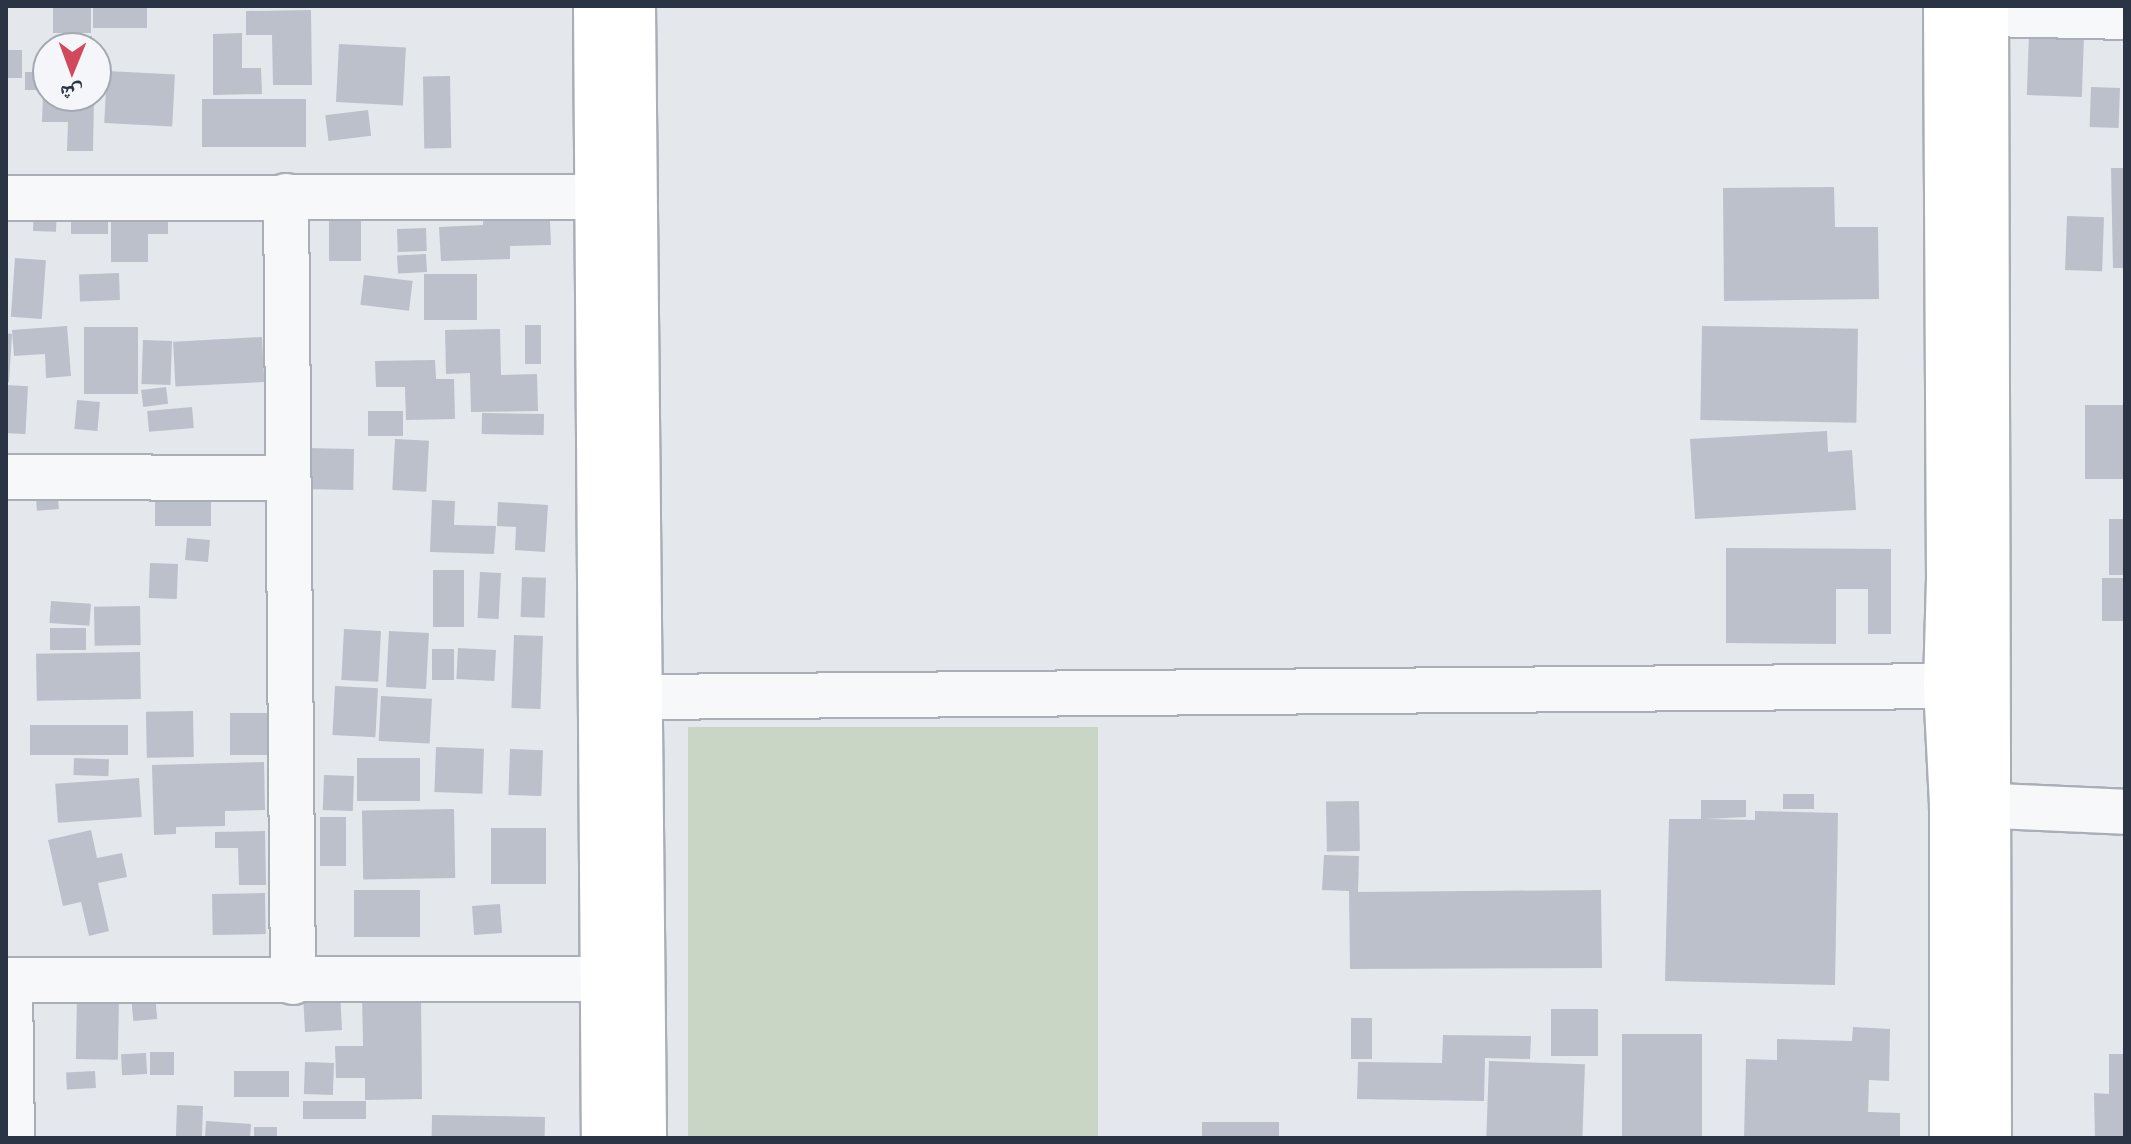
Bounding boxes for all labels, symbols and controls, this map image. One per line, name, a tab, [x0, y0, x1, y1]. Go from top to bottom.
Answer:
north arrow	[32, 32, 112, 112]
text: ش	[60, 80, 84, 109]

